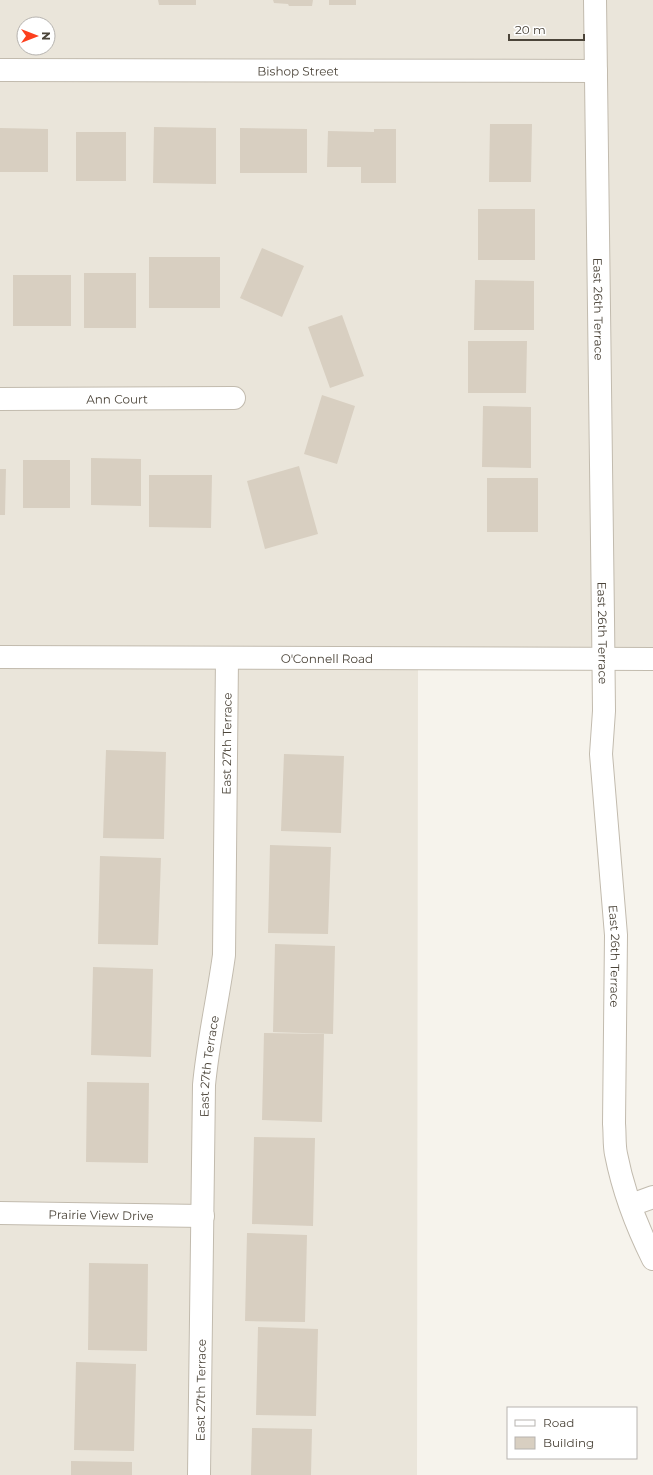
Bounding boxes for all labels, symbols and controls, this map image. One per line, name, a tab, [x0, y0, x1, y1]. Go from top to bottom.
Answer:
north arrow	[16, 16, 56, 56]
scale bar	[509, 16, 584, 42]
text: 20 m	[515, 22, 546, 37]
text: N	[39, 32, 53, 40]
street label: Bishop Street	[257, 63, 339, 78]
street label: East 26th Terrace	[591, 258, 607, 360]
street label: Ann Court	[86, 391, 148, 406]
street label: East 26th Terrace	[595, 581, 611, 684]
street label: O'Connell Road	[281, 650, 373, 666]
street label: East 27th Terrace	[218, 692, 234, 795]
street label: East 26th Terrace	[606, 904, 624, 1008]
street label: East 27th Terrace	[196, 1014, 221, 1117]
street label: Prairie View Drive	[48, 1206, 154, 1223]
street label: East 27th Terrace	[192, 1339, 208, 1441]
legend	[507, 1407, 637, 1459]
text: Road	[543, 1415, 574, 1430]
text: Building	[543, 1435, 594, 1450]

